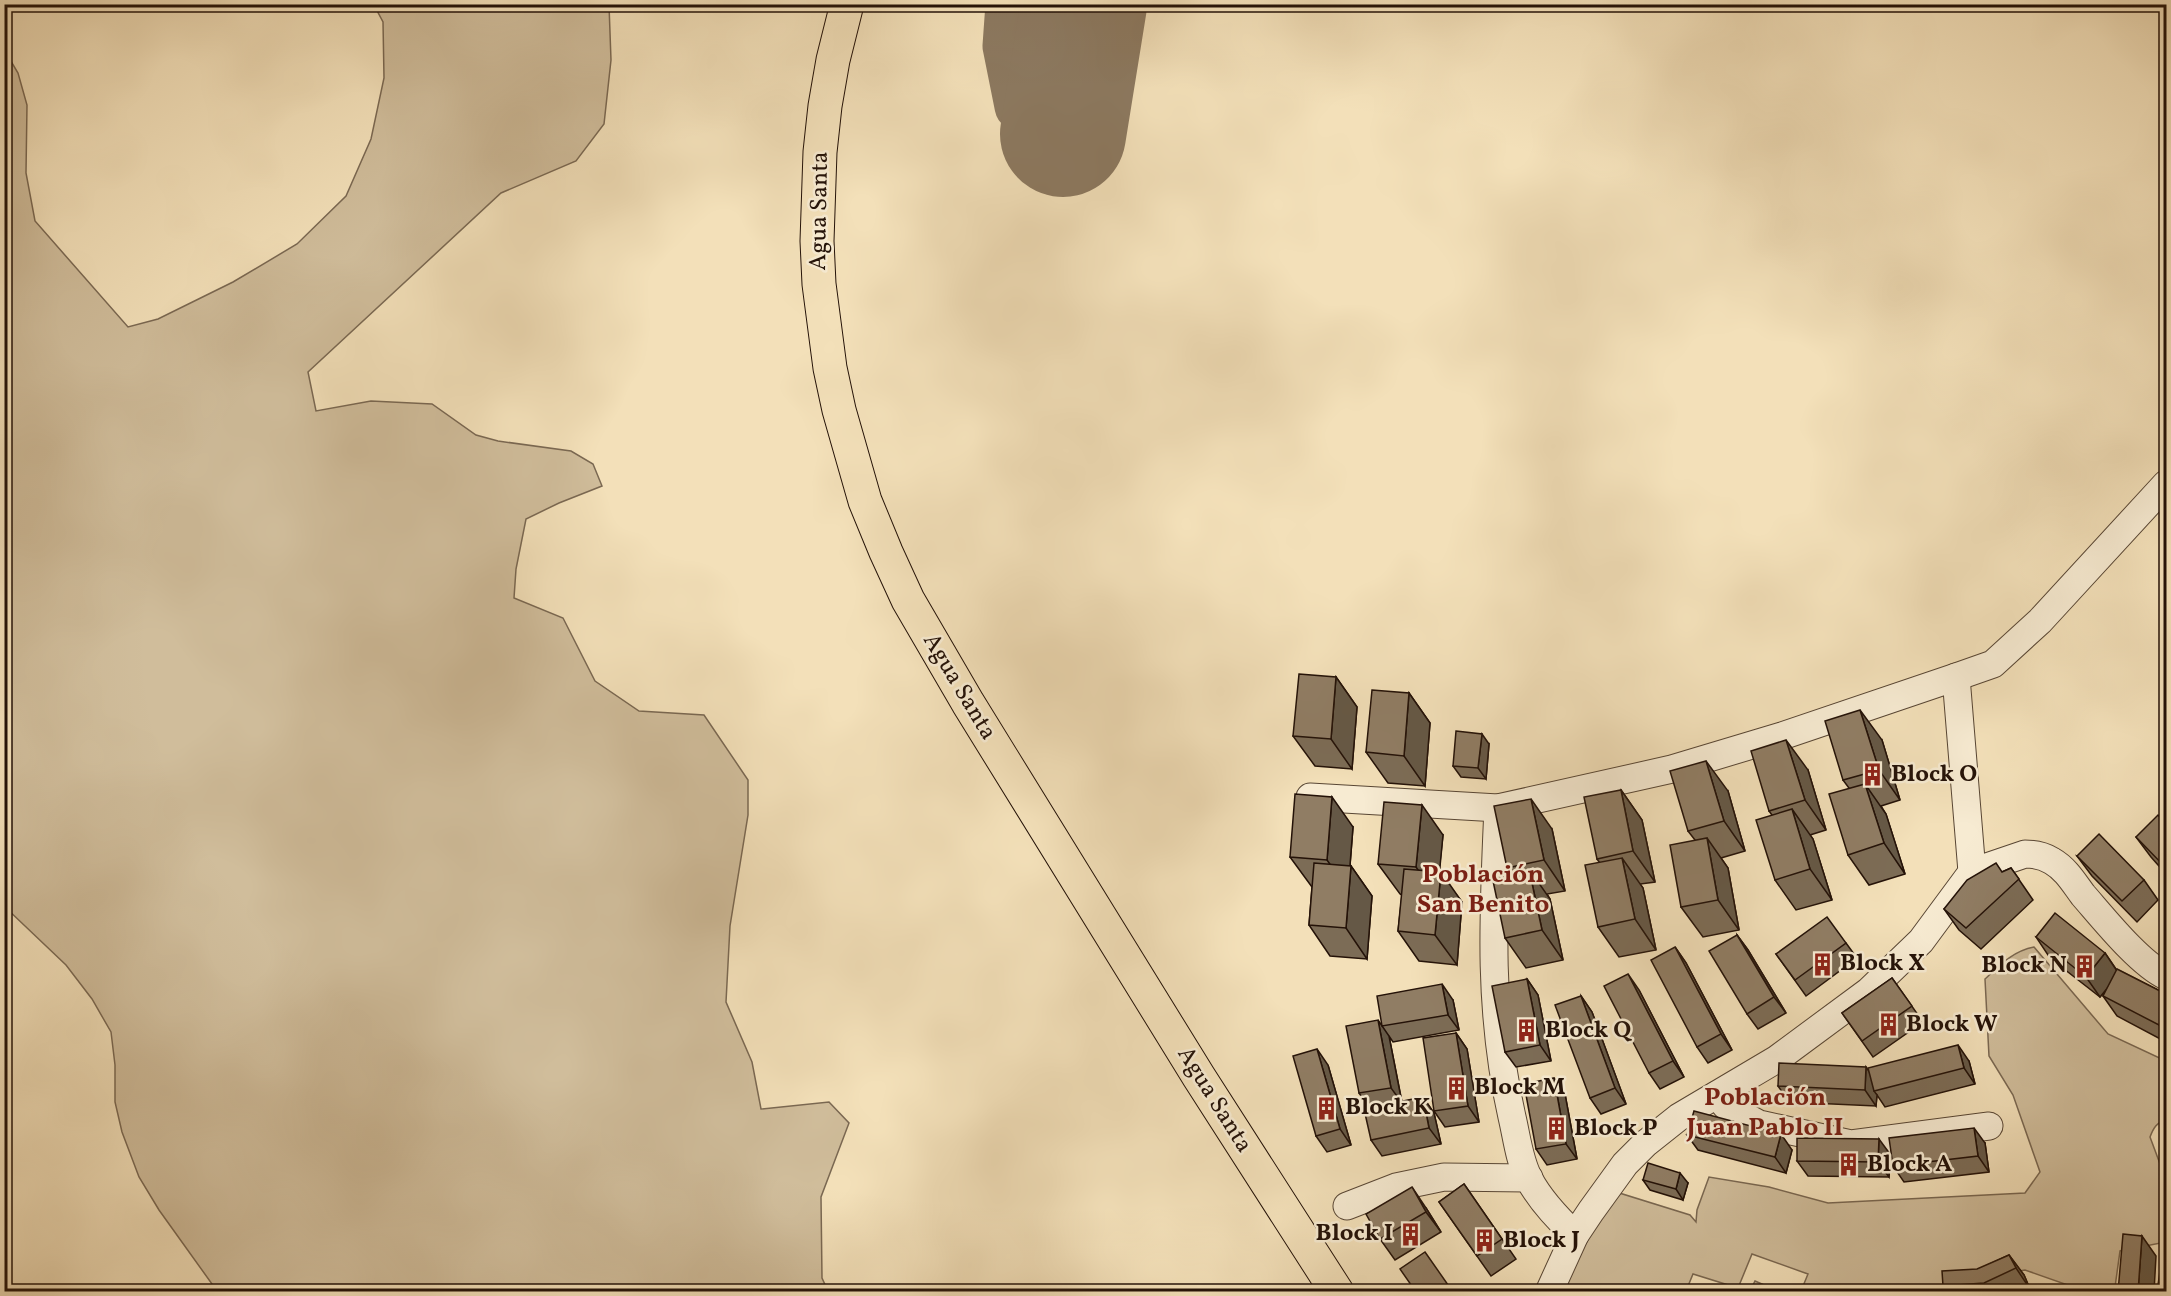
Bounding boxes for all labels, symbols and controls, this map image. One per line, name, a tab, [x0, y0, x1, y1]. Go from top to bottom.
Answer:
street label: Agua Santa	[802, 151, 838, 271]
street label: Agua Santa	[914, 627, 1004, 747]
place label: Block O	[1891, 758, 1977, 792]
building icon: Block O	[1860, 762, 1886, 788]
district label: Población San Benito	[1417, 857, 1549, 923]
place label: Block X	[1840, 947, 1925, 981]
place label: Block N	[1981, 949, 2067, 983]
building icon: Block X	[1809, 951, 1835, 977]
building icon: Block N	[2072, 953, 2098, 979]
place label: Block W	[1906, 1008, 1998, 1042]
building icon: Block W	[1875, 1012, 1901, 1038]
place label: Block Q	[1545, 1014, 1632, 1048]
building icon: Block Q	[1514, 1018, 1540, 1044]
street label: Agua Santa	[1168, 1040, 1260, 1160]
place label: Block M	[1474, 1071, 1565, 1105]
building icon: Block M	[1443, 1075, 1469, 1101]
district label: Población Juan Pablo II	[1686, 1080, 1843, 1146]
place label: Block K	[1345, 1091, 1431, 1125]
building icon: Block K	[1314, 1095, 1340, 1121]
place label: Block P	[1574, 1112, 1658, 1146]
building icon: Block P	[1543, 1116, 1569, 1142]
place label: Block A	[1867, 1148, 1952, 1182]
building icon: Block A	[1836, 1152, 1862, 1178]
place label: Block I	[1316, 1217, 1393, 1251]
building icon: Block I	[1398, 1221, 1424, 1247]
place label: Block J	[1503, 1224, 1580, 1258]
building icon: Block J	[1472, 1228, 1498, 1254]

